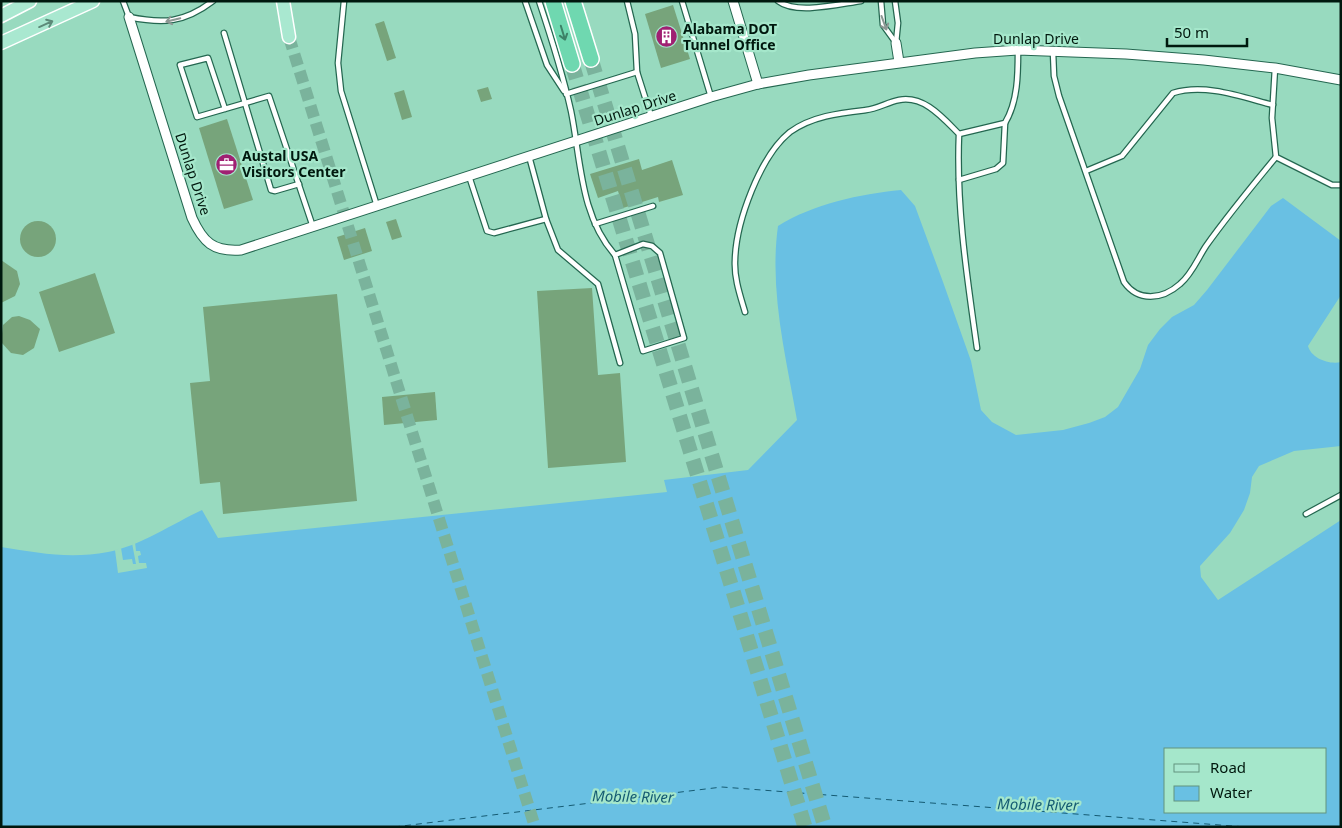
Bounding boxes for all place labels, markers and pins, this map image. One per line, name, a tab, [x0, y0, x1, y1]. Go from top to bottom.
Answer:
place label: Alabama DOT Tunnel Office	[683, 19, 777, 54]
building icon: Alabama DOT Tunnel Office	[655, 25, 679, 49]
place label: Austal USA Visitors Center	[242, 146, 346, 181]
office icon: Austal USA Visitors Center	[214, 152, 238, 176]

